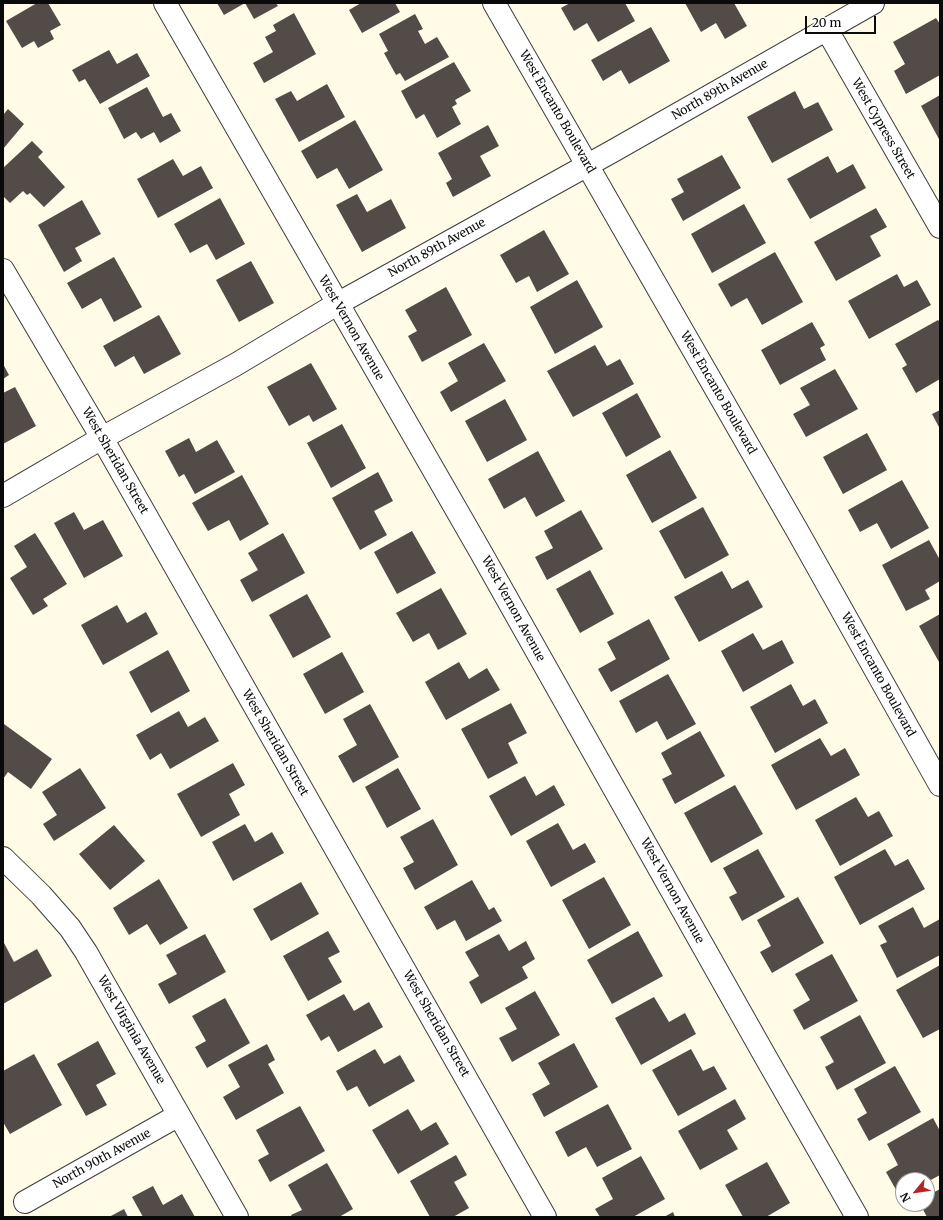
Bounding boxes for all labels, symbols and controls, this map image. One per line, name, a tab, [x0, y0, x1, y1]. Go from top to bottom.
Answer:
scale bar	[807, 8, 878, 34]
text: 20 m	[812, 15, 841, 30]
street label: West Encanto Boulevard	[516, 48, 598, 176]
street label: North 89th Avenue	[669, 57, 771, 123]
street label: West Cypress Street	[848, 76, 918, 182]
street label: North 89th Avenue	[386, 215, 488, 281]
street label: West Vernon Avenue	[315, 273, 387, 383]
street label: West Encanto Boulevard	[677, 329, 759, 457]
street label: West Sheridan Street	[79, 405, 151, 517]
street label: West Vernon Avenue	[478, 554, 548, 664]
street label: West Encanto Boulevard	[838, 610, 918, 740]
street label: West Sheridan Street	[239, 687, 311, 799]
street label: West Vernon Avenue	[637, 836, 707, 946]
street label: West Sheridan Street	[400, 968, 472, 1080]
street label: West Virginia Avenue	[94, 973, 168, 1087]
street label: North 90th Avenue	[51, 1126, 153, 1192]
north arrow	[895, 1172, 935, 1212]
text: N	[897, 1190, 914, 1205]

